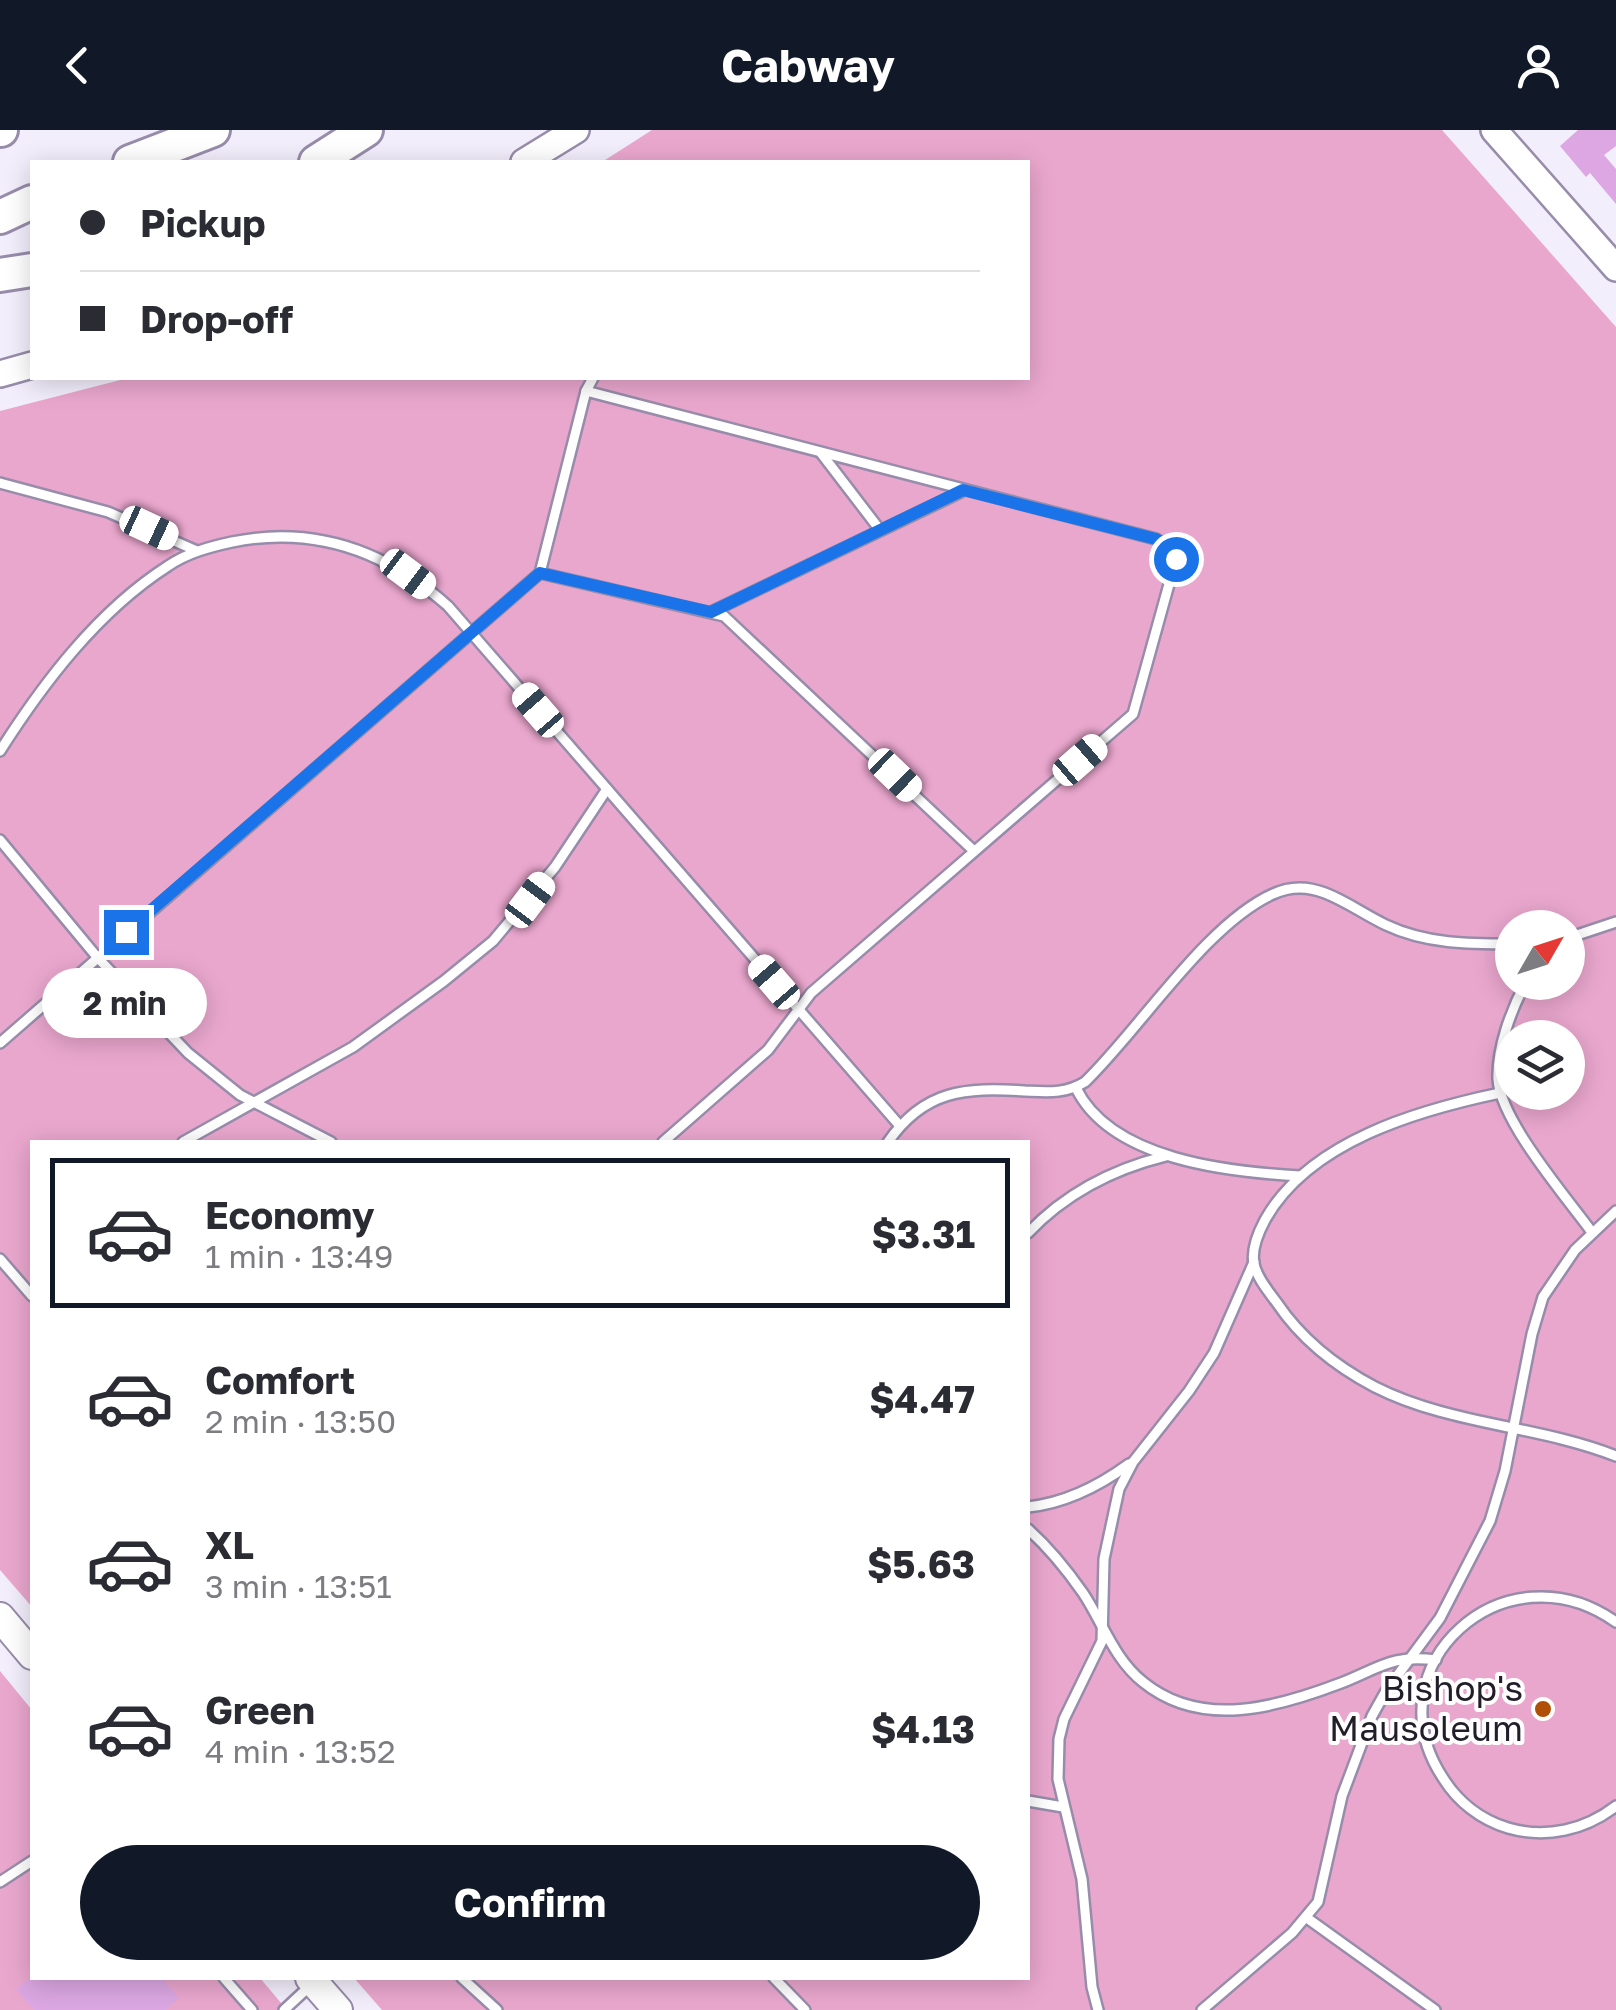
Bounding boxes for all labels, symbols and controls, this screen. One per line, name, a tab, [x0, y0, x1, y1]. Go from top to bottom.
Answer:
icon: back	[50, 38, 105, 93]
text: Cabway	[721, 38, 895, 92]
icon: person	[1511, 38, 1566, 93]
text: Pickup	[140, 200, 266, 245]
text: Drop-off	[140, 296, 293, 341]
car	[115, 502, 183, 554]
route start	[1154, 537, 1199, 582]
car	[375, 544, 441, 604]
car	[507, 678, 569, 742]
car	[1048, 729, 1112, 791]
car	[863, 743, 927, 807]
car	[500, 867, 560, 933]
route end	[104, 910, 149, 955]
north arrow	[1495, 910, 1585, 1000]
map controls	[1495, 910, 1585, 1110]
car	[743, 950, 805, 1014]
callout: 2 min	[44, 967, 208, 1037]
text: 2 min	[83, 984, 166, 1022]
button: layers	[1495, 1020, 1585, 1110]
icon: car	[85, 1188, 175, 1278]
text: Economy	[205, 1192, 374, 1237]
text: $3.31	[871, 1211, 975, 1256]
text: 1 min · 13:49	[205, 1237, 393, 1275]
icon: car	[85, 1353, 175, 1443]
text: Comfort	[205, 1357, 355, 1402]
text: $4.47	[869, 1376, 975, 1421]
text: 2 min · 13:50	[205, 1402, 396, 1440]
icon: car	[85, 1518, 175, 1608]
text: XL	[205, 1522, 254, 1567]
text: $5.63	[867, 1541, 975, 1586]
text: 3 min · 13:51	[205, 1567, 392, 1605]
place label: Bishop's Mausoleum	[1329, 1667, 1523, 1749]
icon: car	[85, 1683, 175, 1773]
text: Green	[205, 1687, 315, 1732]
marker: Bishop's Mausoleum	[1532, 1698, 1554, 1720]
text: $4.13	[871, 1706, 975, 1751]
text: 4 min · 13:52	[205, 1732, 396, 1770]
button: Confirm	[80, 1845, 980, 1960]

